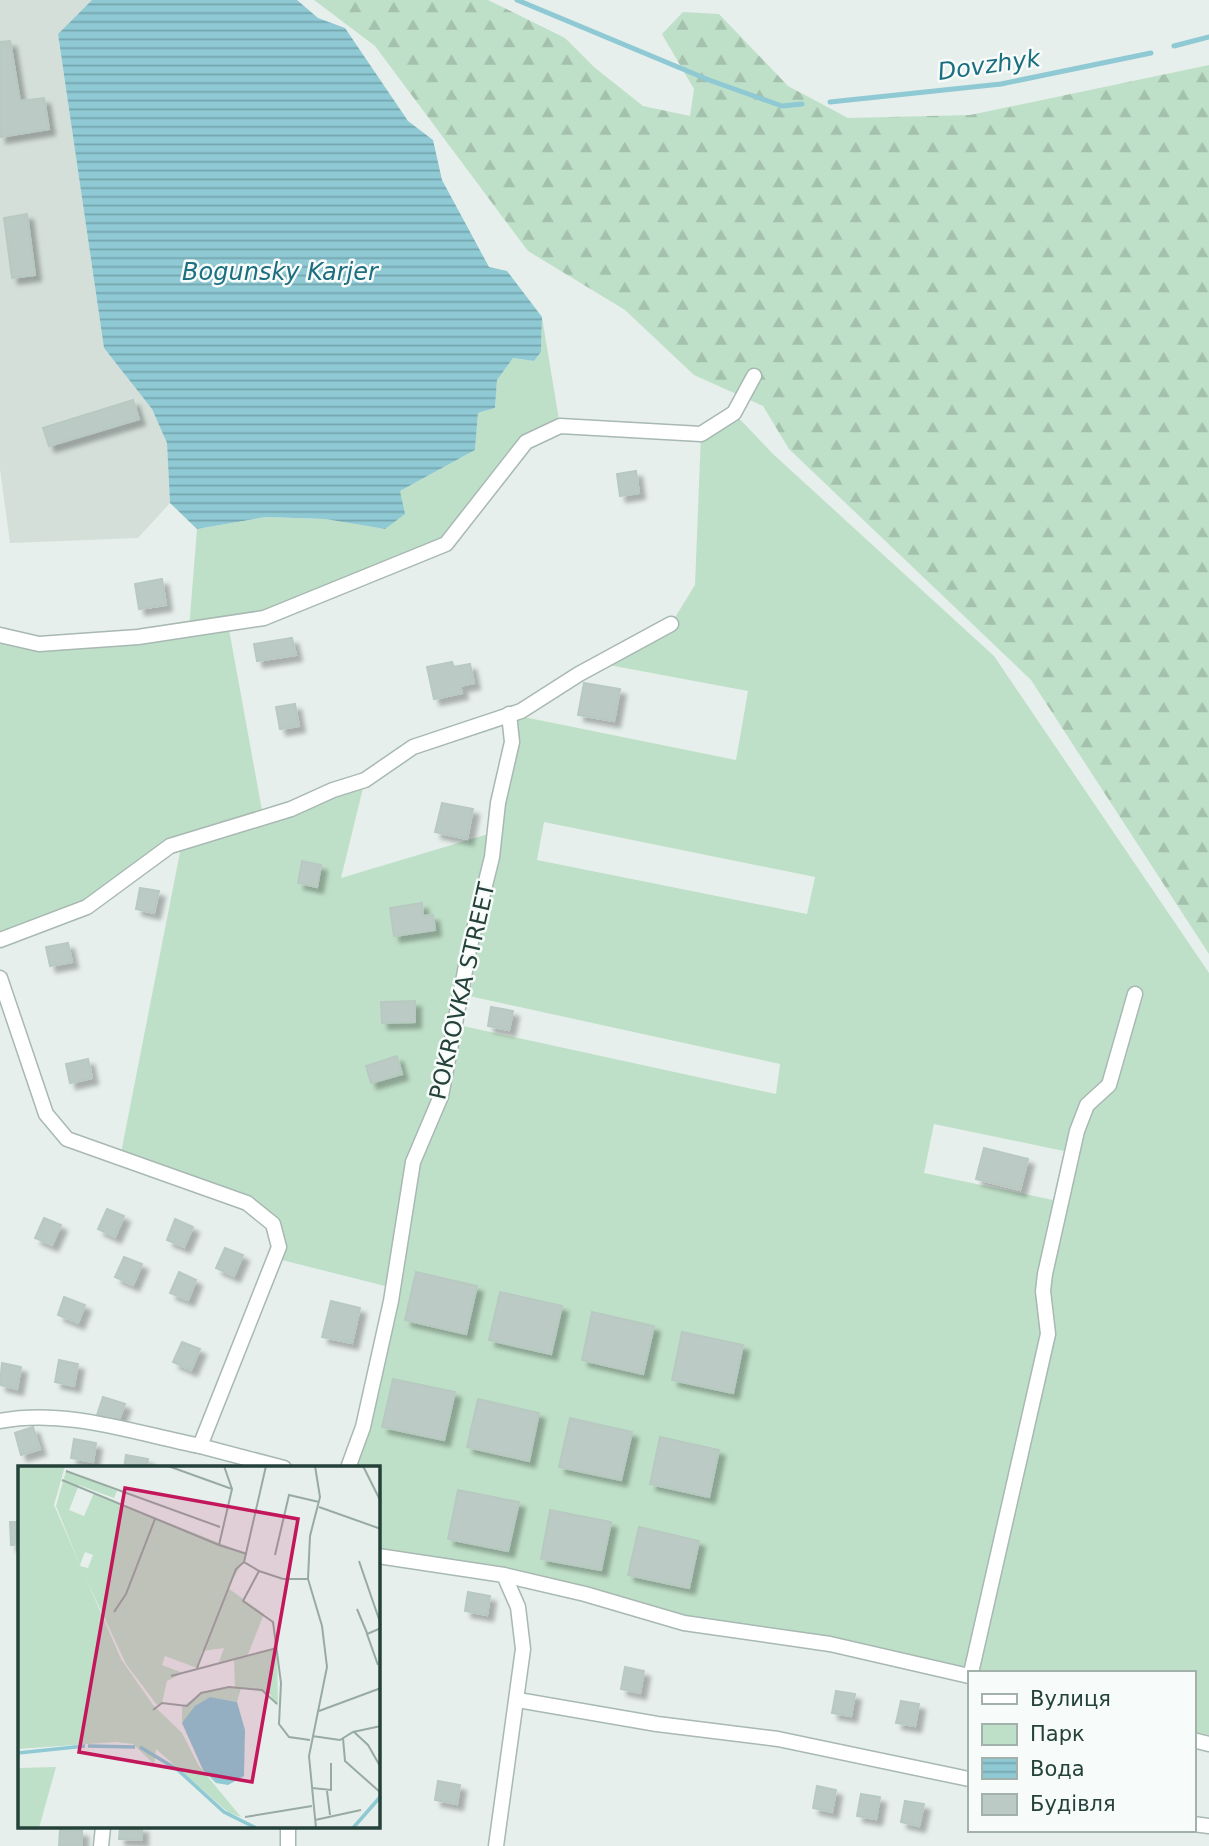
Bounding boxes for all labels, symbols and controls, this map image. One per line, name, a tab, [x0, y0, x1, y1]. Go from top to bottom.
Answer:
water label: Dovzhyk	[936, 44, 1043, 86]
water label: Bogunsky Karjer	[182, 258, 380, 286]
street label: POKROVKA STREET	[424, 879, 500, 1102]
inset map	[18, 1466, 380, 1828]
legend	[968, 1671, 1195, 1832]
text: Вулиця	[1030, 1687, 1111, 1711]
text: Парк	[1030, 1722, 1085, 1746]
text: Вода	[1030, 1757, 1085, 1781]
text: Будівля	[1030, 1792, 1116, 1816]

